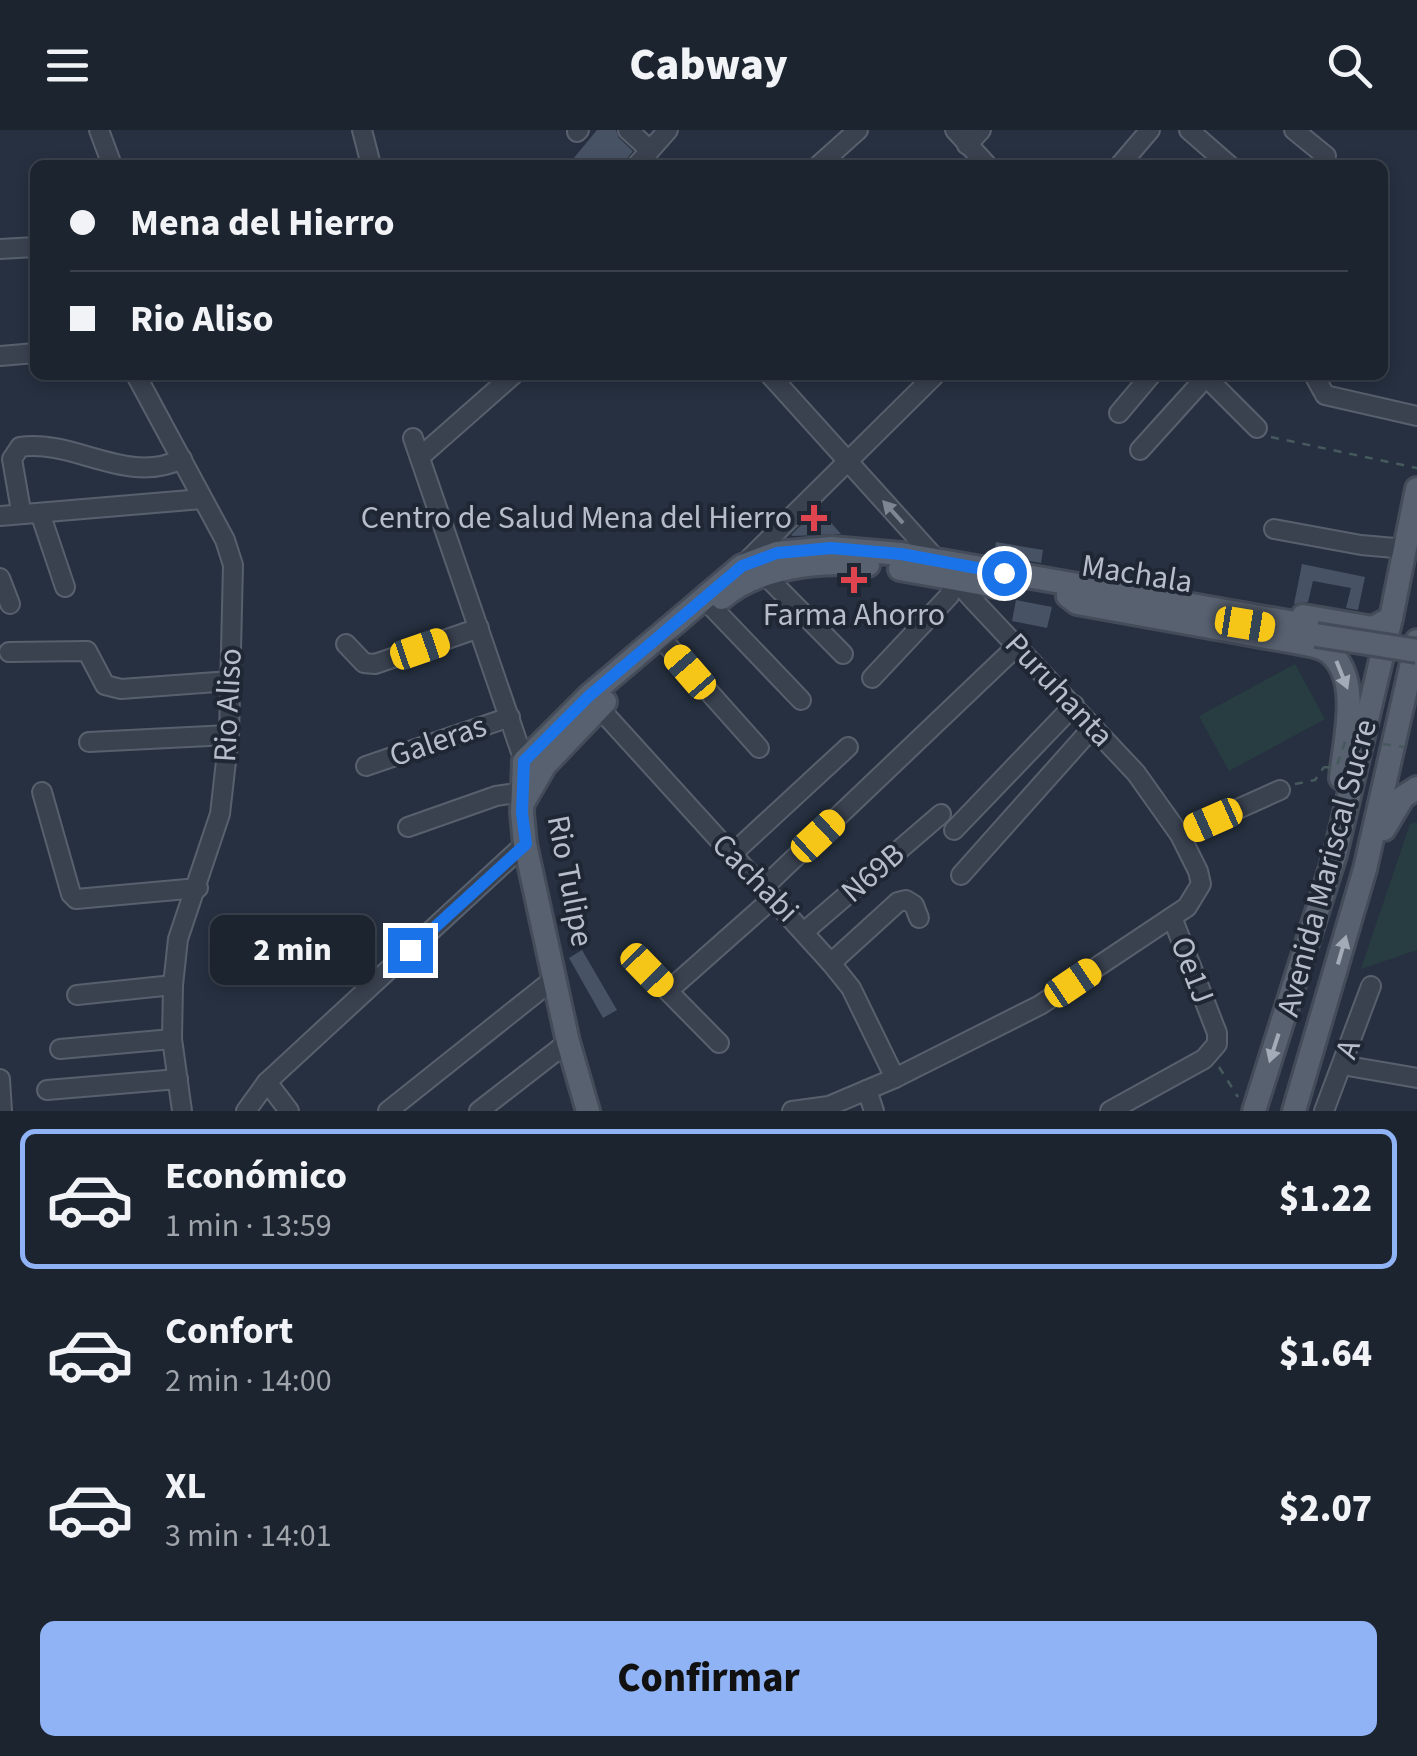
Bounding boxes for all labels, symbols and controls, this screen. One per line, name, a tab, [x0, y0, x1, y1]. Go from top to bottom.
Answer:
text: Cabway	[629, 33, 788, 97]
icon: menu	[40, 38, 95, 93]
icon: search	[1322, 38, 1377, 93]
text: Mena del Hierro	[130, 196, 395, 250]
text: Rio Aliso	[130, 292, 274, 346]
place label: Centro de Salud Mena del Hierro	[361, 495, 792, 541]
one-way arrow	[883, 500, 905, 525]
marker: Centro de Salud Mena del Hierro	[801, 505, 827, 531]
street label: Machala	[1078, 543, 1196, 605]
route start	[982, 551, 1027, 596]
marker: Farma Ahorro	[843, 569, 865, 591]
place label: Farma Ahorro	[763, 592, 945, 638]
car	[1213, 604, 1277, 644]
street label: Puruhanta	[994, 623, 1124, 757]
car	[387, 625, 453, 673]
car	[659, 640, 721, 704]
street label: Rio Aliso	[202, 647, 254, 763]
one-way arrow	[1334, 660, 1350, 690]
street label: Galeras	[383, 703, 493, 779]
street label: Avenida Mariscal Sucre	[1265, 714, 1389, 1022]
car	[1179, 794, 1247, 846]
car	[786, 805, 850, 867]
street label: Rio Tulipe	[535, 812, 605, 950]
street label: Cachabi	[701, 823, 809, 933]
street label: N69B	[831, 832, 915, 914]
callout: 2 min	[210, 915, 375, 985]
text: 2 min	[253, 927, 332, 973]
route end	[388, 928, 433, 973]
street label: Oe1J	[1158, 930, 1226, 1010]
one-way arrow	[1334, 934, 1350, 965]
car	[615, 938, 679, 1002]
car	[1040, 954, 1106, 1012]
street label: A	[1323, 1032, 1373, 1065]
one-way arrow	[1266, 1033, 1281, 1064]
text: Económico	[165, 1149, 347, 1203]
icon: car	[45, 1154, 135, 1244]
text: $1.22	[1279, 1172, 1372, 1226]
text: 1 min · 13:59	[165, 1203, 332, 1249]
text: Confort	[165, 1304, 293, 1358]
icon: car	[45, 1309, 135, 1399]
text: $1.64	[1279, 1327, 1372, 1381]
text: 2 min · 14:00	[165, 1358, 332, 1404]
text: XL	[165, 1459, 206, 1513]
icon: car	[45, 1464, 135, 1554]
text: $2.07	[1279, 1482, 1372, 1536]
text: 3 min · 14:01	[165, 1513, 332, 1559]
button: Confirmar	[40, 1621, 1377, 1736]

